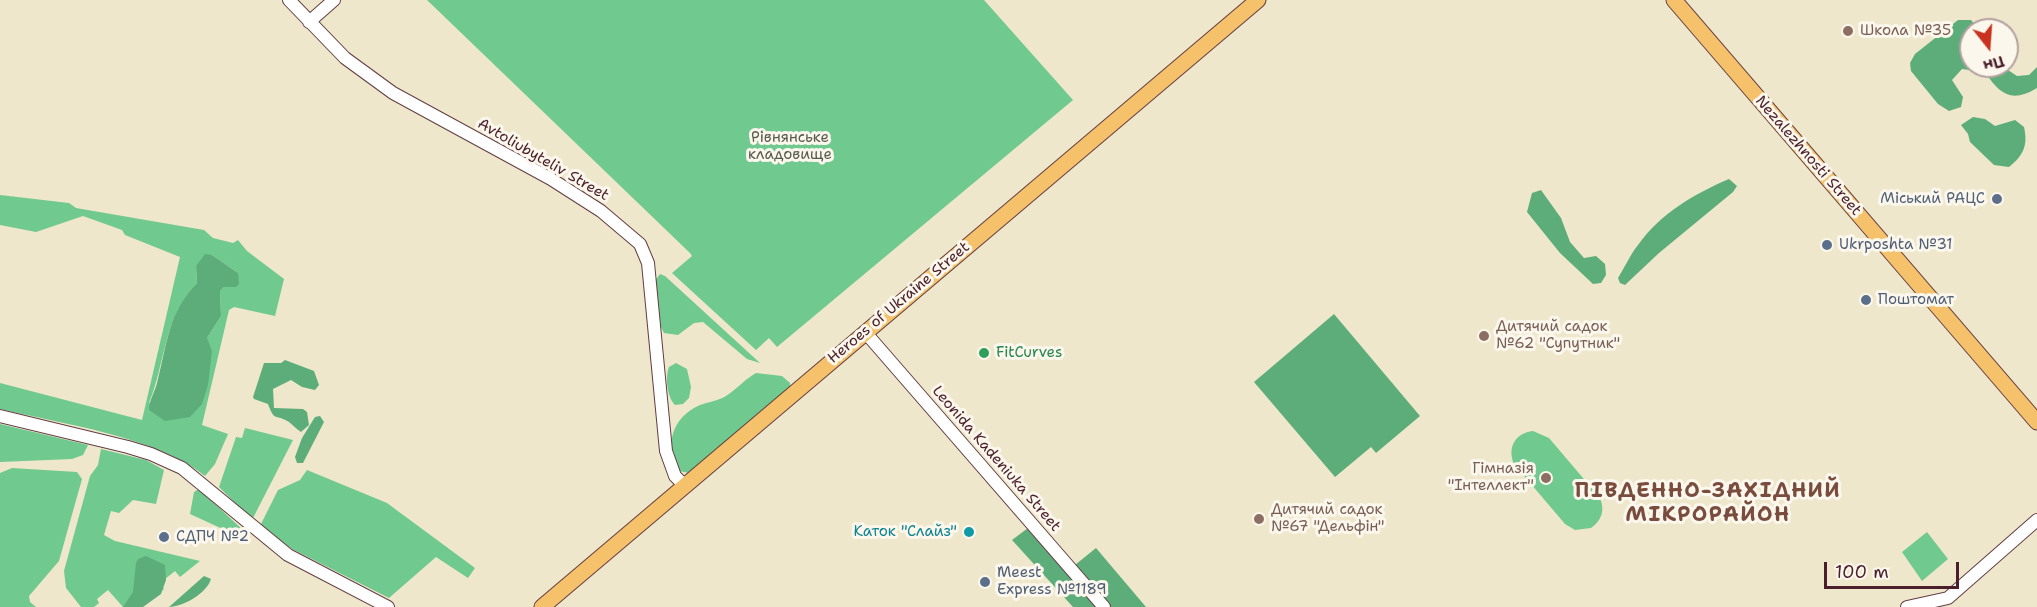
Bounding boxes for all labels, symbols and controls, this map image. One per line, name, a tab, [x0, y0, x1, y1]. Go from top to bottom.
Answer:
north arrow	[1959, 18, 2019, 78]
place label: Школа №35	[1860, 22, 1951, 40]
marker: Школа №35	[1841, 24, 1855, 38]
text: Пн	[1981, 51, 2007, 77]
street label: Nezalezhnosti Street	[1751, 92, 1865, 220]
street label: Avtoliubyteliv Street	[474, 115, 612, 205]
park label: Рівнянське кладовище	[748, 129, 832, 164]
place label: Міський РАЦС	[1880, 190, 1985, 208]
marker: Міський РАЦС	[1990, 192, 2004, 206]
place label: Ukrposhta №31	[1839, 236, 1952, 254]
street label: Heroes of Ukraine Street	[825, 238, 973, 368]
marker: Ukrposhta №31	[1820, 238, 1834, 252]
place label: Поштомат	[1878, 291, 1954, 309]
marker: Поштомат	[1859, 293, 1873, 307]
place label: Дитячий садок №62 "Супутник"	[1496, 318, 1620, 353]
marker: Дитячий садок №62 "Супутник"	[1477, 329, 1491, 343]
place label: FitCurves	[996, 344, 1062, 362]
marker: FitCurves	[977, 346, 991, 360]
street label: Leonida Kadeniuka Street	[928, 383, 1064, 535]
place label: Гімназія "Інтеллект"	[1448, 460, 1534, 495]
marker: Гімназія "Інтеллект"	[1539, 471, 1553, 485]
district label: ПІВДЕННО-ЗАХІДНИЙ МІКРОРАЙОН	[1575, 479, 1841, 529]
place label: Дитячий садок №67 "Дельфін"	[1271, 501, 1385, 536]
marker: Дитячий садок №67 "Дельфін"	[1252, 512, 1266, 526]
place label: Каток "Слайз"	[854, 523, 957, 541]
marker: Каток "Слайз"	[962, 525, 976, 539]
place label: СДПЧ №2	[176, 528, 249, 546]
marker: СДПЧ №2	[157, 530, 171, 544]
scale bar	[1827, 550, 1962, 588]
text: 100 m	[1835, 560, 1889, 584]
place label: Meest Express №1189	[997, 564, 1107, 599]
marker: Meest Express №1189	[978, 575, 992, 589]

